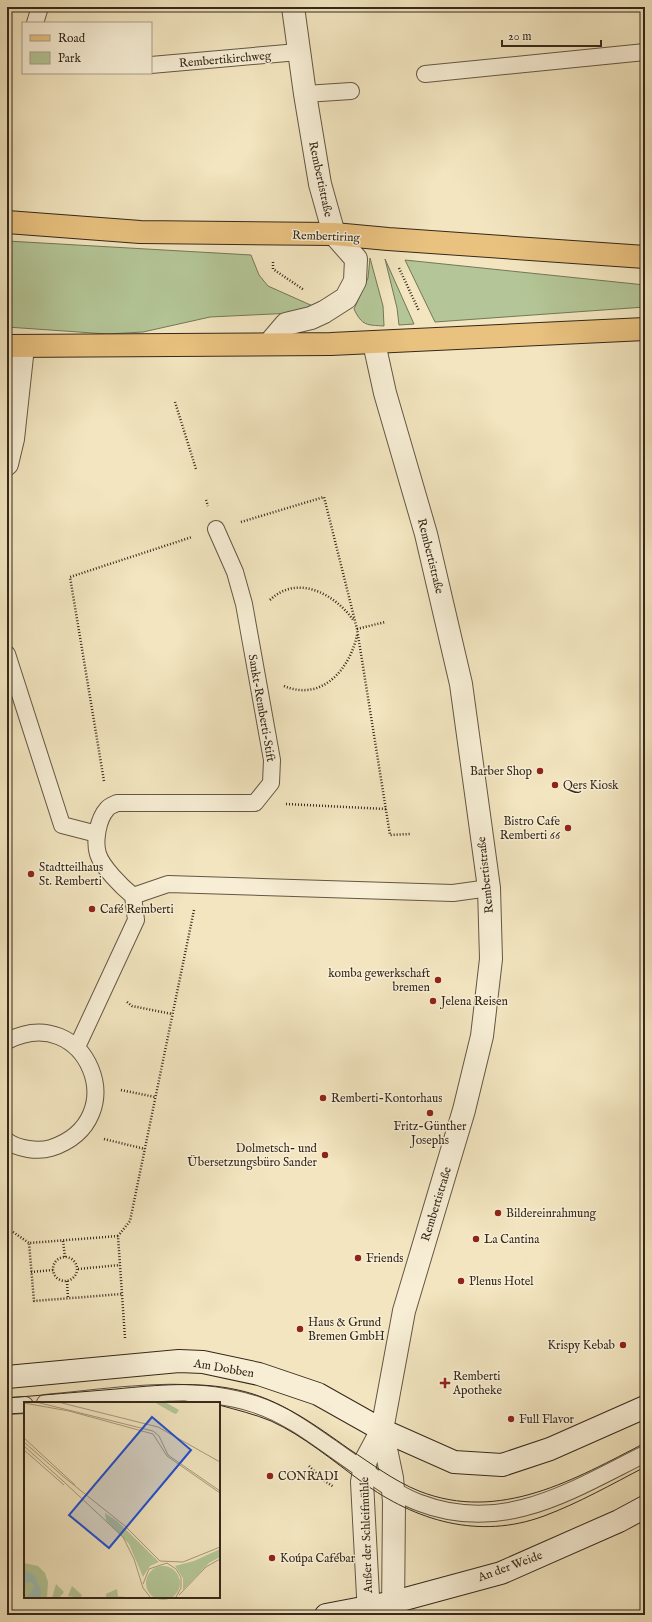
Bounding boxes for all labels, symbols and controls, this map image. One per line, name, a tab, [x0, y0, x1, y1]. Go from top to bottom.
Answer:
legend	[22, 22, 152, 74]
scale bar	[502, 22, 601, 48]
text: 20 m	[508, 29, 531, 44]
text: Road	[58, 31, 86, 46]
street label: Rembertikirchweg	[178, 48, 272, 71]
text: Park	[58, 51, 81, 66]
street label: Rembertistraße	[305, 140, 336, 219]
street label: Rembertiring	[292, 228, 361, 245]
street label: Rembertistraße	[414, 517, 447, 596]
street label: Sankt-Remberti-Stift	[245, 653, 278, 763]
place label: Barber Shop	[470, 764, 532, 780]
marker: Barber Shop	[535, 766, 545, 776]
place label: Qers Kiosk	[563, 778, 619, 793]
marker: Qers Kiosk	[550, 780, 560, 790]
place label: Bistro Cafe Remberti 66	[500, 814, 561, 843]
marker: Bistro Cafe Remberti 66	[563, 823, 573, 833]
street label: Rembertistraße	[474, 835, 497, 914]
place label: Stadtteilhaus St. Remberti	[39, 860, 103, 889]
marker: Stadtteilhaus St. Remberti	[26, 869, 36, 879]
place label: Café Remberti	[100, 902, 174, 917]
marker: Café Remberti	[87, 904, 97, 914]
place label: komba gewerkschaft bremen	[328, 966, 431, 995]
marker: komba gewerkschaft bremen	[433, 975, 443, 985]
place label: Jelena Reisen	[439, 994, 509, 1010]
marker: Jelena Reisen	[428, 996, 438, 1006]
place label: Remberti-Kontorhaus	[331, 1091, 442, 1106]
marker: Remberti-Kontorhaus	[318, 1093, 328, 1103]
marker: Fritz-Günther Josephs	[425, 1108, 435, 1118]
place label: Fritz-Günther Josephs	[394, 1119, 467, 1149]
place label: Dolmetsch- und Übersetzungsbüro Sander	[187, 1141, 318, 1170]
marker: Dolmetsch- und Übersetzungsbüro Sander	[320, 1150, 330, 1160]
street label: Rembertistraße	[418, 1165, 455, 1243]
place label: Bildereinrahmung	[506, 1206, 597, 1221]
marker: Bildereinrahmung	[493, 1208, 503, 1218]
place label: La Cantina	[484, 1232, 540, 1247]
marker: La Cantina	[471, 1234, 481, 1244]
place label: Friends	[366, 1251, 404, 1266]
marker: Friends	[353, 1253, 363, 1263]
place label: Plenus Hotel	[469, 1274, 534, 1289]
marker: Plenus Hotel	[456, 1276, 466, 1286]
place label: Haus & Grund Bremen GmbH	[308, 1315, 385, 1344]
marker: Haus & Grund Bremen GmbH	[295, 1324, 305, 1334]
place label: Krispy Kebab	[547, 1338, 615, 1354]
marker: Krispy Kebab	[618, 1340, 628, 1350]
street label: Am Dobben	[192, 1356, 256, 1381]
place label: Remberti Apotheke	[452, 1369, 502, 1399]
marker: Remberti Apotheke	[440, 1378, 450, 1388]
inset map	[24, 1402, 220, 1598]
place label: Full Flavor	[519, 1412, 575, 1427]
marker: Full Flavor	[506, 1414, 516, 1424]
place label: CONRADI	[278, 1469, 339, 1484]
marker: CONRADI	[265, 1471, 275, 1481]
street label: Außer der Schleifmühle	[357, 1476, 376, 1594]
street label: An der Weide	[475, 1548, 545, 1585]
place label: Koúpa Cafébar	[280, 1551, 356, 1567]
marker: Koúpa Cafébar	[267, 1553, 277, 1563]

